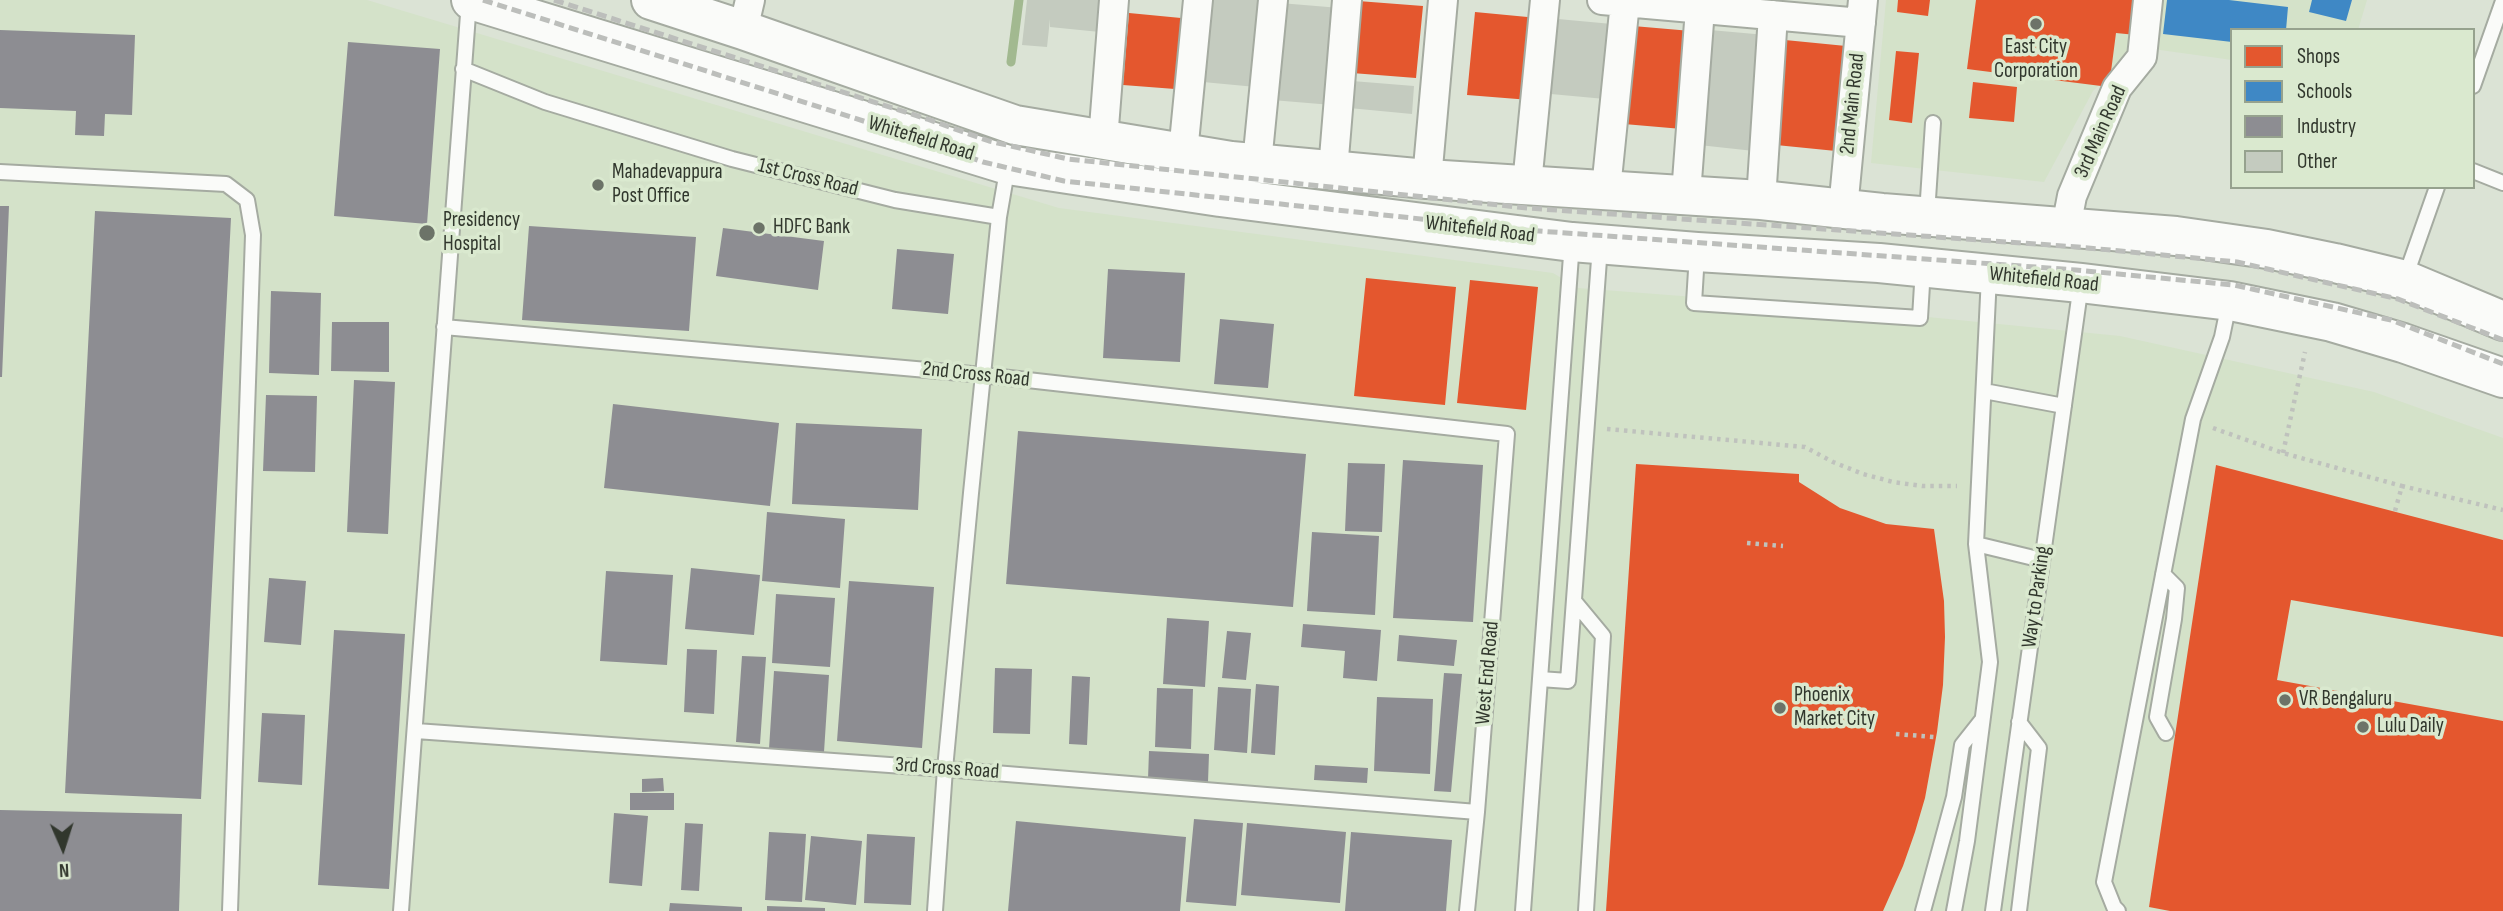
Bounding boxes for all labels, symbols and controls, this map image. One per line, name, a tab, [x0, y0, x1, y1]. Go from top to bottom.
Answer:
marker: East City Corporation	[2028, 16, 2044, 32]
legend	[2230, 28, 2475, 189]
place label: East City Corporation	[1994, 35, 2078, 85]
text: Shops	[2297, 44, 2340, 69]
street label: 2nd Main Road	[1835, 52, 1871, 156]
text: Schools	[2297, 79, 2352, 104]
street label: 3rd Main Road	[2069, 82, 2133, 182]
street label: Whitefield Road	[865, 111, 977, 167]
text: Industry	[2297, 114, 2356, 139]
text: Other	[2297, 149, 2337, 174]
street label: 1st Cross Road	[755, 153, 861, 203]
place label: Mahadevappura Post Office	[612, 160, 723, 210]
marker: Mahadevappura Post Office	[590, 177, 606, 193]
place label: Presidency Hospital	[443, 208, 520, 258]
street label: Whitefield Road	[1424, 211, 1536, 249]
place label: HDFC Bank	[773, 215, 850, 241]
marker: HDFC Bank	[751, 220, 767, 236]
marker: Presidency Hospital	[417, 223, 437, 243]
street label: Whitefield Road	[1988, 262, 2100, 298]
street label: 2nd Cross Road	[921, 357, 1031, 393]
street label: Way to Parking	[2017, 544, 2057, 650]
street label: West End Road	[1471, 620, 1505, 726]
place label: Phoenix Market City	[1794, 683, 1875, 733]
place label: VR Bengaluru	[2299, 687, 2392, 713]
marker: VR Bengaluru	[2277, 692, 2293, 708]
marker: Phoenix Market City	[1772, 700, 1788, 716]
place label: Lulu Daily	[2377, 714, 2444, 740]
marker: Lulu Daily	[2355, 719, 2371, 735]
street label: 3rd Cross Road	[894, 753, 1000, 785]
north arrow	[28, 813, 98, 883]
text: N	[58, 858, 70, 881]

